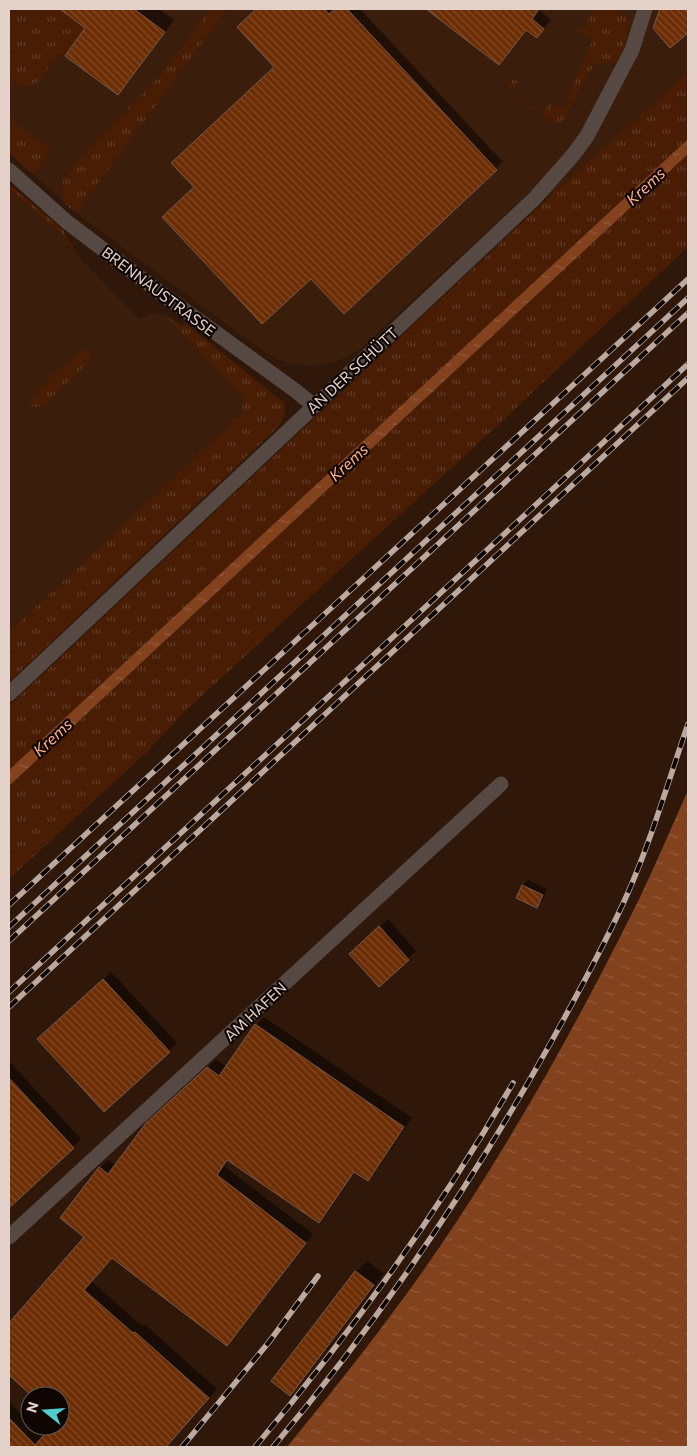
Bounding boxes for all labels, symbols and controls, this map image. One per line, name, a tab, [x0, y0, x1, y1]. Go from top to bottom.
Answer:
water label: Krems	[622, 163, 668, 209]
street label: BRENNAUSTRASSE	[99, 243, 219, 340]
street label: AN DER SCHÜTT	[303, 323, 402, 417]
water label: Krems	[325, 439, 371, 485]
water label: Krems	[29, 714, 75, 760]
street label: AM HAFEN	[220, 978, 290, 1044]
north arrow	[20, 1386, 70, 1436]
text: N	[22, 1400, 42, 1415]

